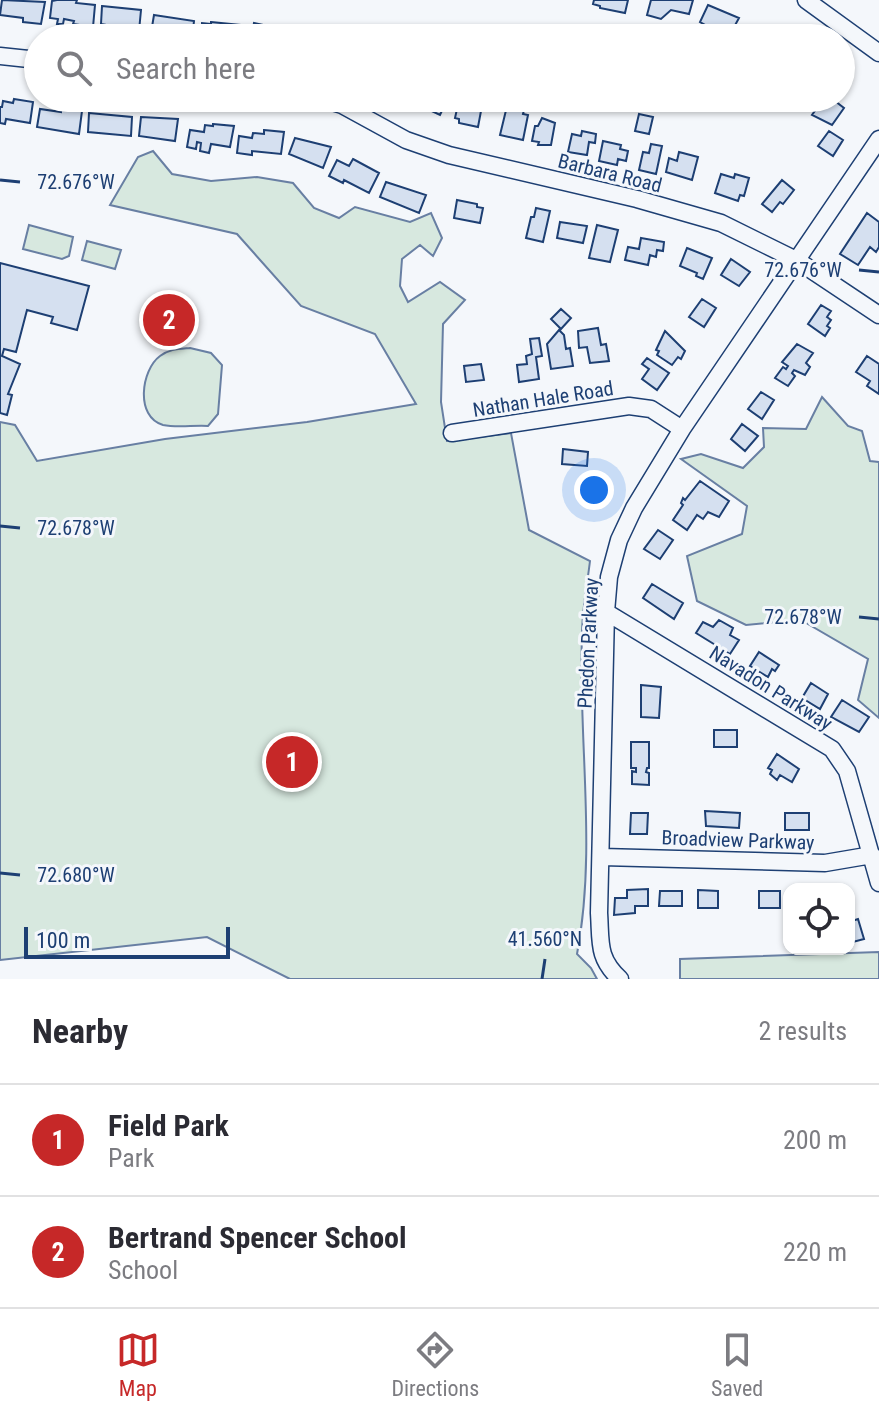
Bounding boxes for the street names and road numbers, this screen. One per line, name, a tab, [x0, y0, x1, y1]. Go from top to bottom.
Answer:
street label: Barbara Road	[556, 149, 664, 197]
street label: Nathan Hale Road	[471, 376, 615, 422]
street label: Phedon Parkway	[573, 577, 603, 709]
street label: Navadon Parkway	[705, 641, 837, 735]
street label: Broadview Parkway	[661, 825, 815, 855]

